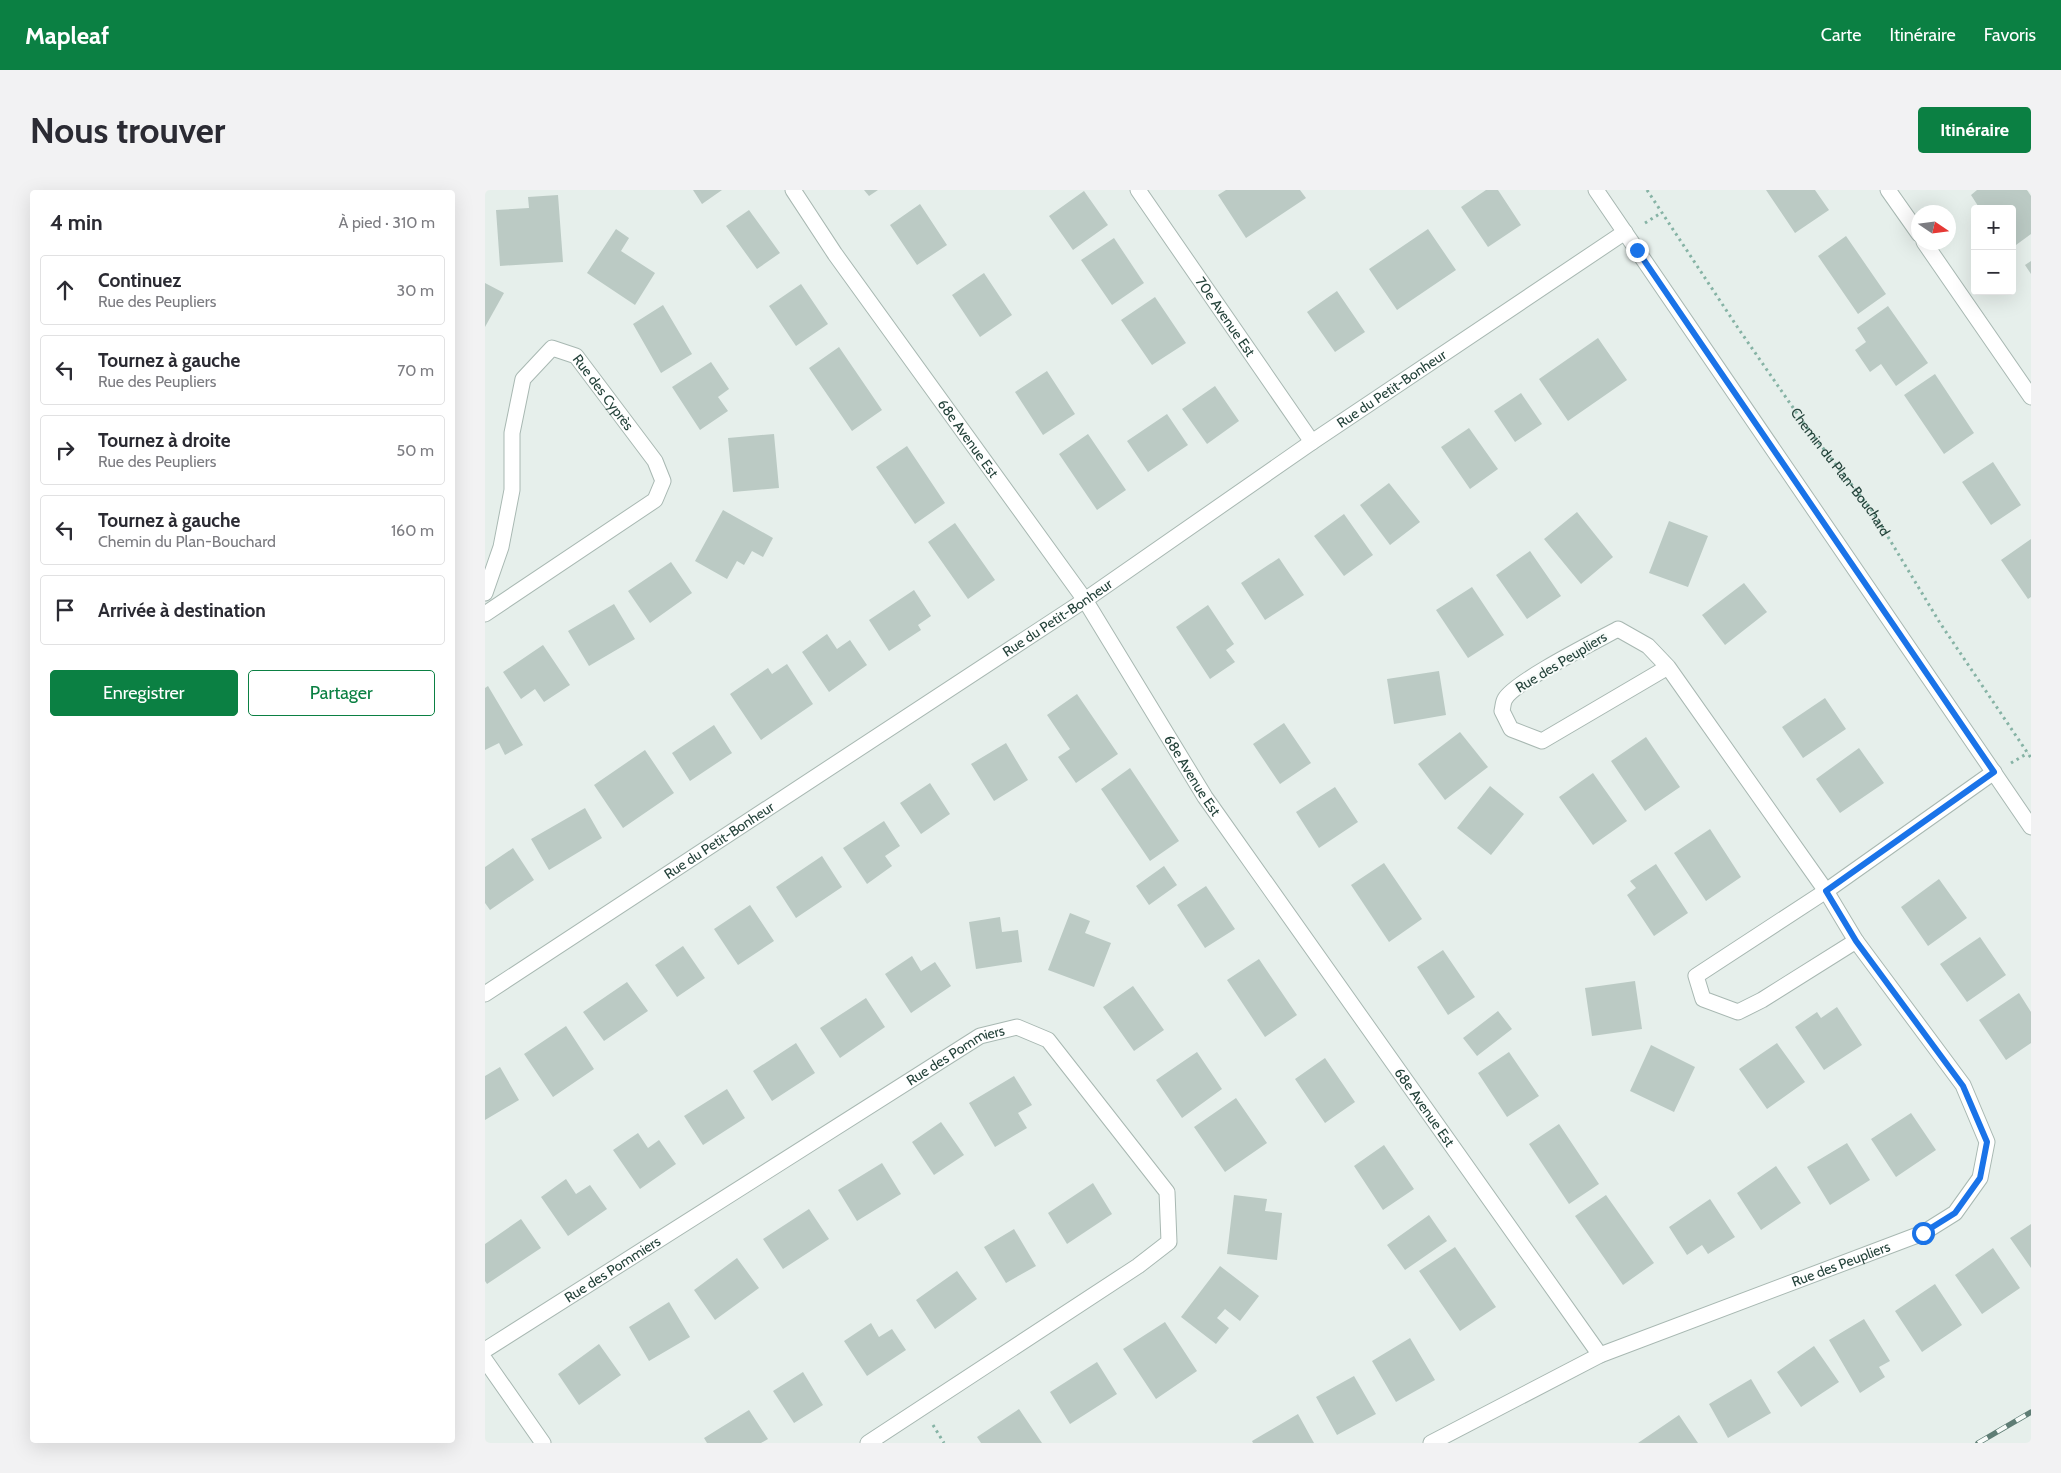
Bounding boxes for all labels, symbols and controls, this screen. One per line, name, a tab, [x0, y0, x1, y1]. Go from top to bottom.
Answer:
text: Mapleaf	[25, 21, 109, 50]
text: Carte	[1821, 24, 1861, 46]
text: Itinéraire	[1889, 24, 1956, 46]
text: Favoris	[1984, 24, 2036, 46]
button: Itinéraire	[1918, 107, 2031, 153]
text: Nous trouver	[30, 109, 225, 152]
north arrow	[1911, 205, 1956, 250]
map controls	[1971, 205, 2016, 295]
button: +	[1971, 205, 2016, 250]
text: 4 min	[50, 210, 103, 235]
text: À pied · 310 m	[338, 213, 435, 232]
route end	[1626, 239, 1649, 262]
button: −	[1971, 250, 2016, 295]
text: Continuez	[98, 269, 181, 292]
street label: 70e Avenue Est	[1192, 273, 1259, 360]
icon: ahead	[51, 276, 79, 304]
text: 30 m	[397, 281, 434, 300]
text: Rue des Peupliers	[98, 292, 216, 311]
street label: Rue du Petit-Bonheur	[1333, 345, 1450, 432]
text: Tournez à gauche	[98, 349, 240, 372]
street label: Rue des Cyprès	[569, 351, 638, 434]
icon: left	[51, 356, 79, 384]
text: 70 m	[397, 361, 434, 380]
text: Rue des Peupliers	[98, 372, 216, 391]
street label: 68e Avenue Est	[934, 396, 1003, 481]
street label: Chemin du Plan-Bouchard	[1787, 404, 1894, 539]
text: Tournez à droite	[98, 429, 231, 452]
icon: right	[51, 436, 79, 464]
text: 50 m	[397, 441, 434, 460]
text: Rue des Peupliers	[98, 452, 216, 471]
text: Tournez à gauche	[98, 509, 240, 532]
icon: left	[51, 516, 79, 544]
text: 160 m	[391, 521, 434, 540]
text: Chemin du Plan-Bouchard	[98, 532, 276, 551]
street label: Rue du Petit-Bonheur	[999, 574, 1116, 661]
icon: arrive	[51, 596, 79, 624]
text: Arrivée à destination	[98, 599, 266, 622]
street label: Rue des Peupliers	[1512, 628, 1610, 696]
button: Enregistrer	[50, 670, 238, 716]
button: Partager	[248, 670, 435, 716]
street label: 68e Avenue Est	[1160, 731, 1225, 820]
street label: Rue du Petit-Bonheur	[661, 797, 778, 883]
street label: Rue des Pommiers	[903, 1021, 1007, 1089]
street label: 68e Avenue Est	[1390, 1064, 1459, 1150]
route start	[1912, 1222, 1935, 1245]
street label: Rue des Pommiers	[561, 1232, 664, 1306]
street label: Rue des Peupliers	[1789, 1237, 1893, 1291]

